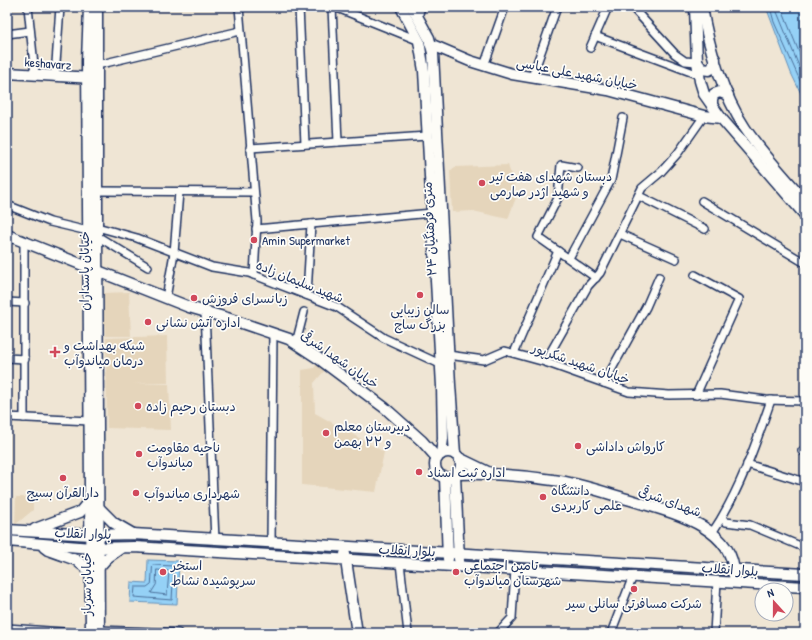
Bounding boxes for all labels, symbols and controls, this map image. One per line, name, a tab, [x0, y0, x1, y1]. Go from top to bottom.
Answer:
street label: keshavarz	[24, 52, 73, 74]
street label: خیابان شهید علی عباسی	[515, 52, 639, 95]
place label: دبستان شهدای هفت تیر و شهید اژدر صارمی	[489, 167, 612, 201]
marker: دبستان شهدای هفت تیر و شهید اژدر صارمی	[477, 178, 487, 188]
street label: ۲۴ متری فرهنگیان	[418, 181, 440, 277]
street label: خیابان پاسداران	[75, 231, 93, 311]
place label: Amin Supermarket	[262, 231, 350, 249]
marker: Amin Supermarket	[249, 235, 259, 245]
street label: شهید سلیمان زاده	[253, 255, 347, 307]
place label: زبانسرای فروزش	[202, 289, 288, 307]
marker: سالن زیبایی بزرگ ساچ	[415, 290, 425, 300]
marker: زبانسرای فروزش	[189, 293, 199, 303]
place label: سالن زیبایی بزرگ ساچ	[391, 300, 449, 334]
place label: اداره آتش نشانی	[156, 313, 240, 332]
marker: اداره آتش نشانی	[143, 317, 153, 327]
street label: خیابان شهدا شرقی	[298, 326, 383, 393]
place label: شبکه بهداشت و درمان میاندوآب	[63, 336, 145, 369]
street label: خیابان شهید شکرپور	[529, 338, 632, 388]
marker: شبکه بهداشت و درمان میاندوآب	[49, 346, 61, 358]
place label: دبستان رحیم زاده	[146, 397, 236, 417]
marker: دبستان رحیم زاده	[133, 401, 143, 411]
place label: دبیرستان معلم و ۲۲ بهمن	[334, 417, 411, 450]
marker: دبیرستان معلم و ۲۲ بهمن	[321, 428, 331, 438]
place label: کارواش داداشی	[586, 437, 665, 456]
place label: ناحیه مقاومت میاندوآب	[147, 438, 220, 471]
marker: کارواش داداشی	[573, 441, 583, 451]
marker: ناحیه مقاومت میاندوآب	[134, 449, 144, 459]
place label: اداره ثبت اسناد	[427, 463, 505, 481]
marker: اداره ثبت اسناد	[414, 467, 424, 477]
marker: دارالقرآن بسیج	[58, 473, 68, 483]
place label: دانشگاه علمی کاربردی	[551, 481, 622, 515]
street label: شهدای شرقی	[636, 481, 704, 521]
place label: دارالقرآن بسیج	[27, 483, 99, 502]
place label: شهرداری میاندوآب	[144, 484, 240, 502]
marker: شهرداری میاندوآب	[131, 488, 141, 498]
marker: دانشگاه علمی کاربردی	[538, 492, 548, 502]
street label: بلوار انقلاب	[54, 523, 112, 543]
street label: بلوار انقلاب	[378, 540, 436, 560]
street label: خیابان سرباز	[77, 552, 95, 617]
place label: استخر سرپوشیده نشاط	[170, 556, 256, 589]
place label: تامین اجتماعی شهرستان میاندوآب	[464, 556, 561, 589]
street label: بلوار انقلاب	[701, 558, 759, 580]
marker: استخر سرپوشیده نشاط	[158, 567, 168, 577]
marker: تامین اجتماعی شهرستان میاندوآب	[451, 567, 461, 577]
north arrow	[754, 582, 794, 622]
marker: شرکت مسافرتی سانلی سیر	[629, 584, 639, 594]
text: N	[765, 585, 776, 600]
place label: شرکت مسافرتی سانلی سیر	[565, 594, 702, 613]

